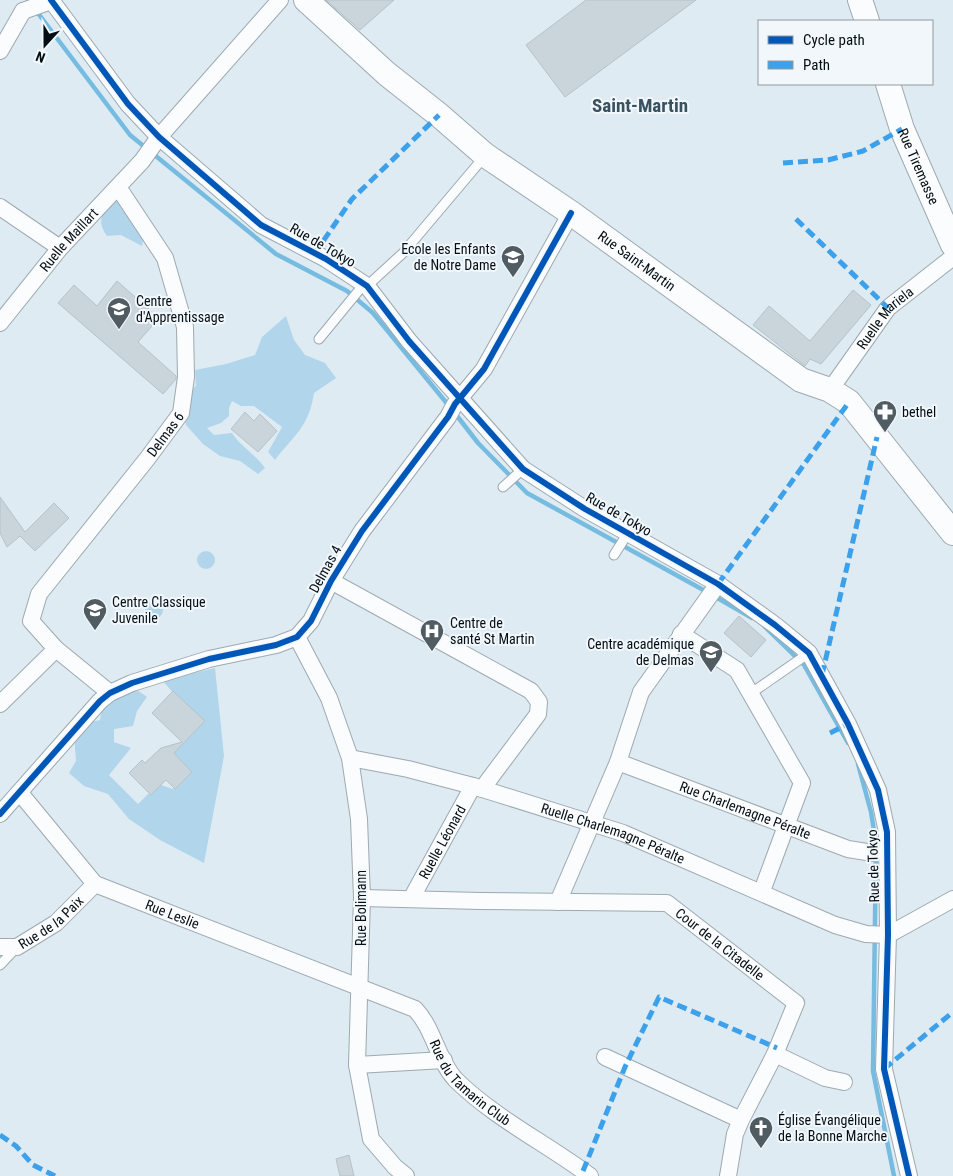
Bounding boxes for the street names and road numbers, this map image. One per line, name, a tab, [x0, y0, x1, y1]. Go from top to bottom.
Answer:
street label: Rue Tiremasse	[895, 126, 942, 207]
street label: Ruelle Maillart	[36, 205, 101, 275]
street label: Rue de Tokyo	[287, 220, 359, 270]
street label: Rue Saint-Martin	[595, 227, 679, 294]
street label: Ruelle Mariela	[853, 283, 916, 352]
street label: Delmas 6	[144, 409, 187, 460]
street label: Rue de Tokyo	[583, 489, 655, 539]
street label: Delmas 4	[306, 543, 345, 595]
street label: Rue Charlemagne Péralte	[677, 778, 813, 842]
street label: Ruelle Charlemagne Péralte	[539, 800, 688, 867]
street label: Ruelle Léonard	[416, 802, 469, 882]
street label: Rue de Tokyo	[864, 829, 882, 903]
street label: Rue Bolimann	[353, 870, 369, 946]
street label: Rue de la Paix	[16, 893, 86, 952]
street label: Rue Leslie	[143, 896, 202, 932]
street label: Cour de la Citadelle	[672, 905, 768, 984]
street label: Rue du Tamarin Club	[426, 1037, 514, 1129]

